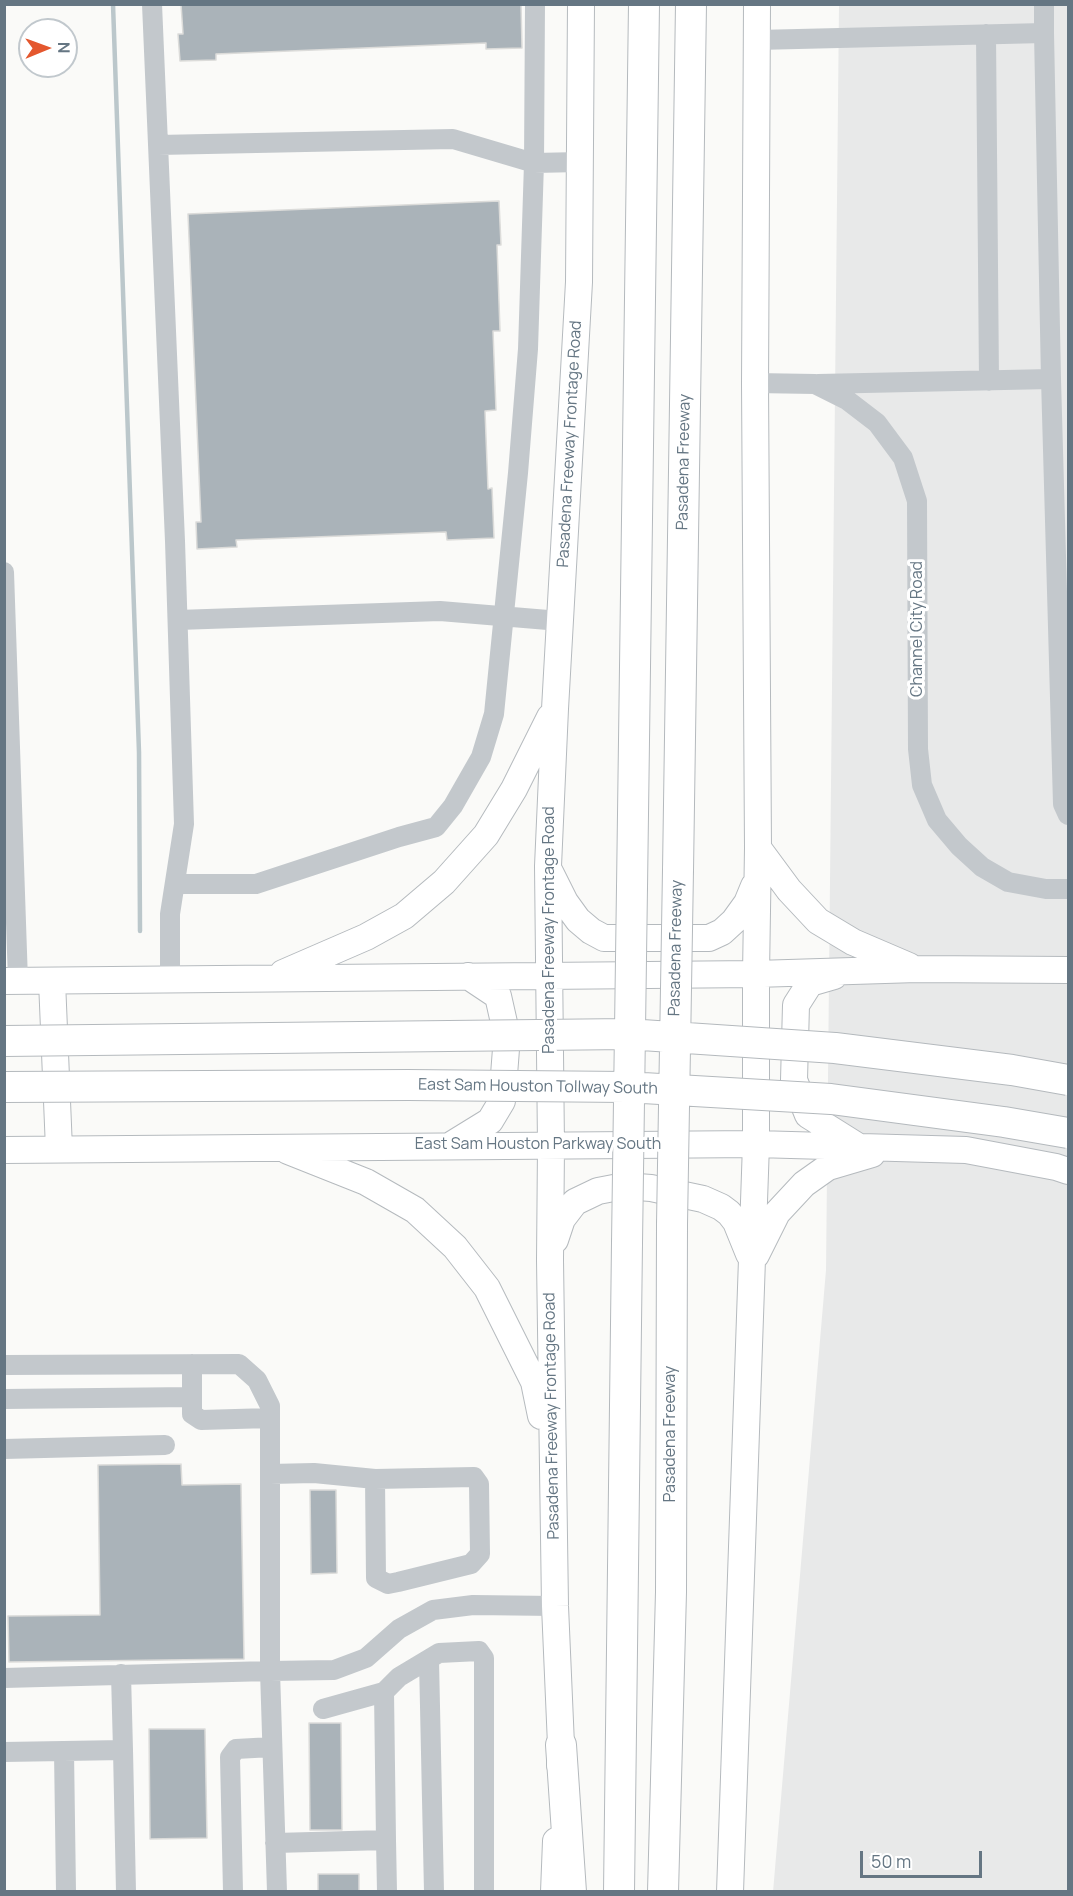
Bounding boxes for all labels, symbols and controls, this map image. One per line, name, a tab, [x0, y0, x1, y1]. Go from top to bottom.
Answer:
north arrow	[18, 18, 78, 78]
text: N	[53, 42, 75, 54]
street label: Pasadena Freeway Frontage Road	[554, 320, 586, 568]
street label: Pasadena Freeway	[673, 394, 695, 530]
street label: Channel City Road	[908, 561, 928, 697]
street label: Pasadena Freeway Frontage Road	[540, 806, 560, 1054]
street label: Pasadena Freeway	[665, 880, 687, 1016]
street label: East Sam Houston Tollway South	[418, 1075, 658, 1099]
street label: East Sam Houston Parkway South	[415, 1135, 661, 1155]
street label: Pasadena Freeway Frontage Road	[540, 1292, 564, 1540]
street label: Pasadena Freeway	[661, 1366, 681, 1502]
scale bar	[863, 1839, 984, 1877]
text: 50 m	[871, 1849, 911, 1873]

